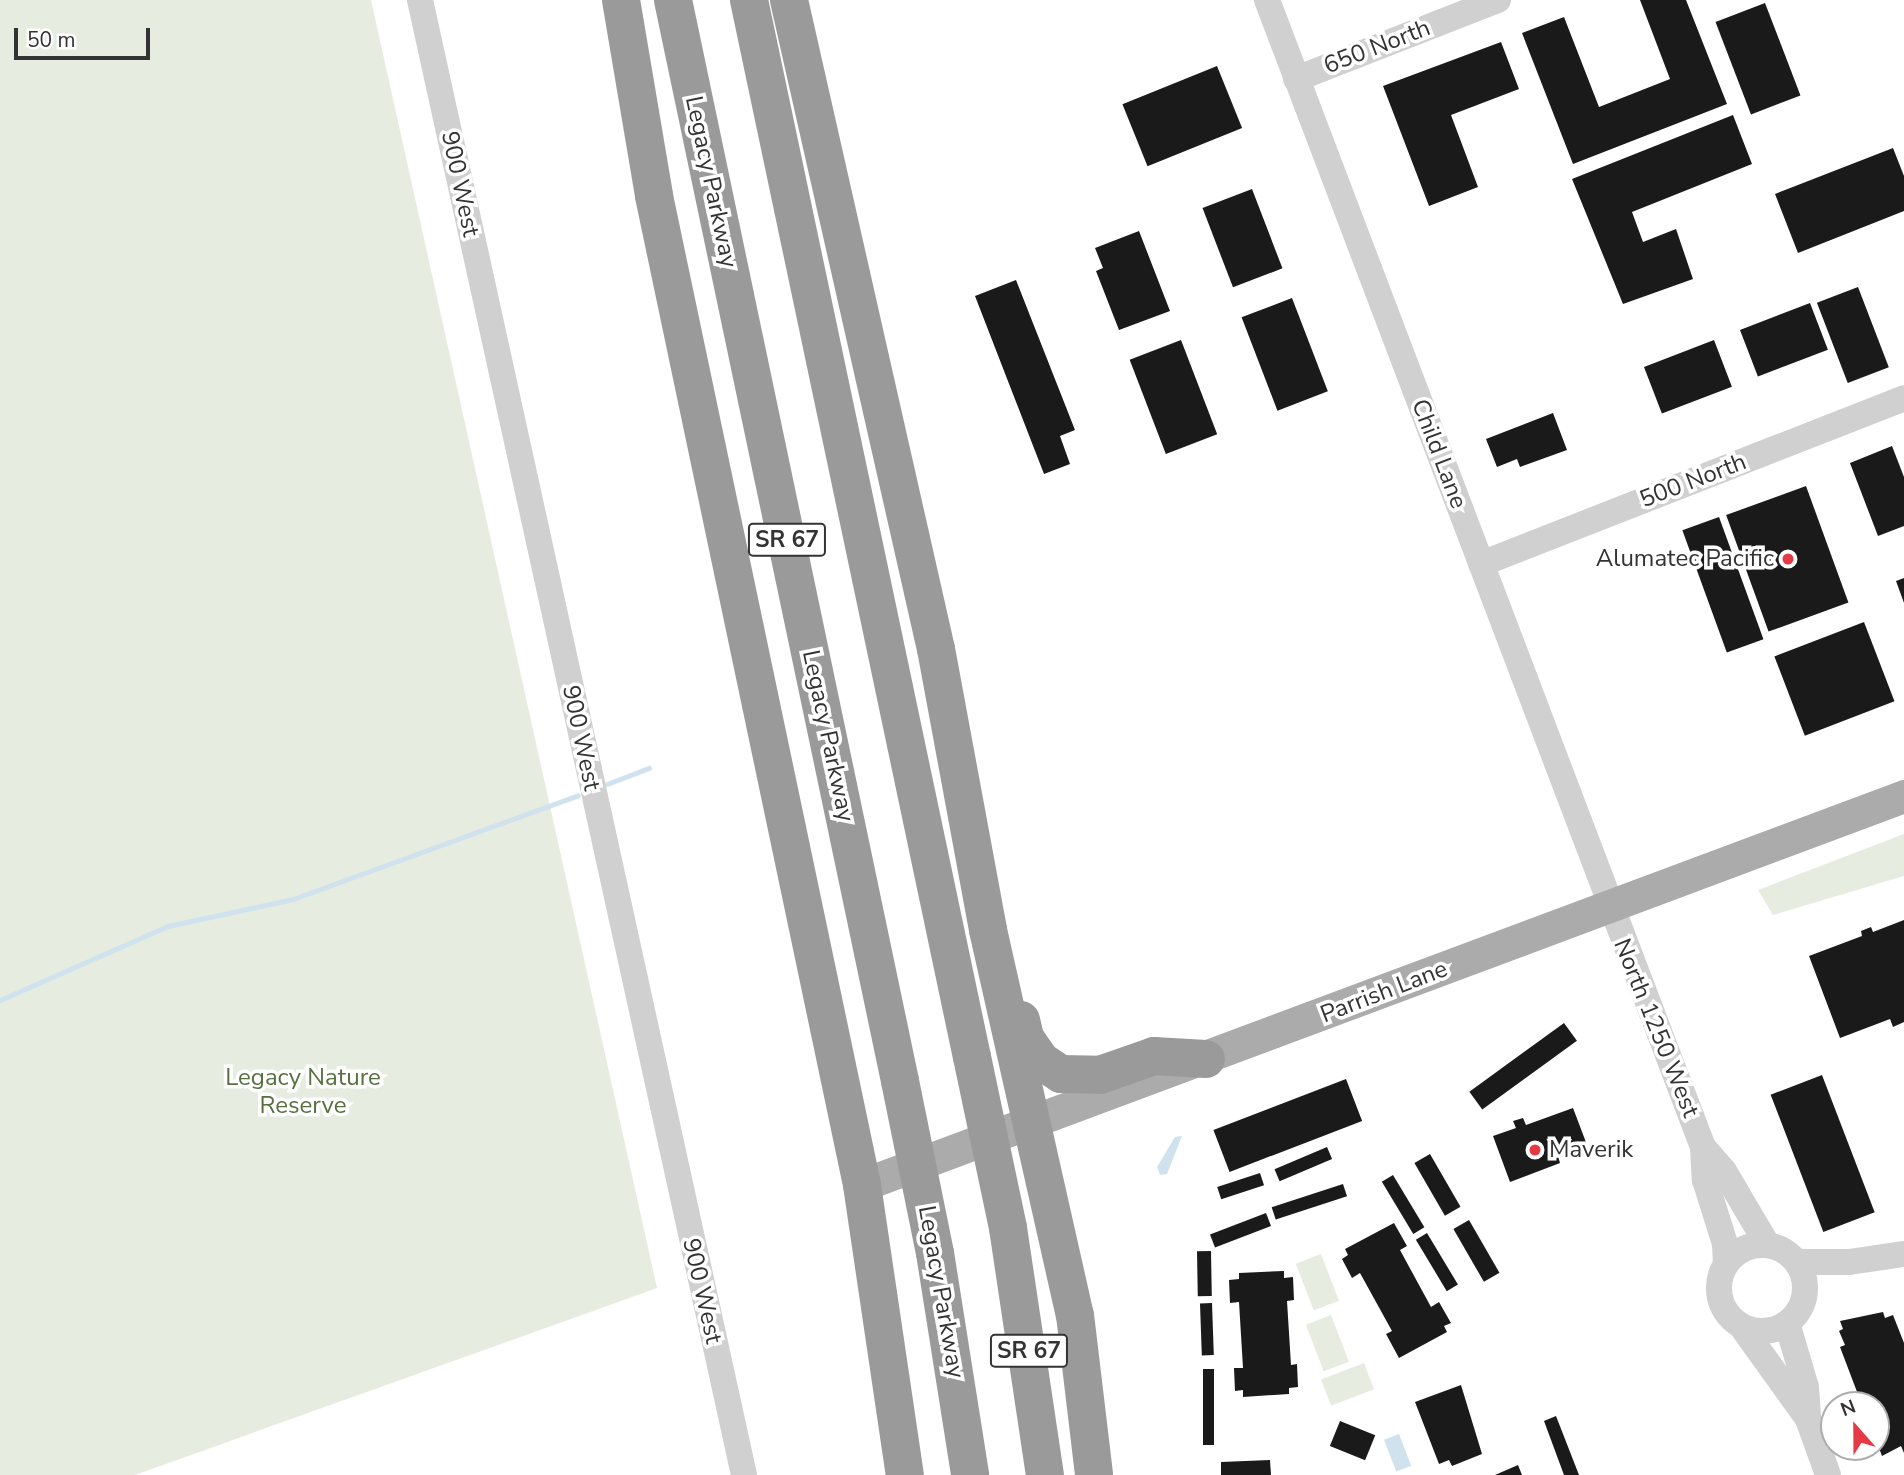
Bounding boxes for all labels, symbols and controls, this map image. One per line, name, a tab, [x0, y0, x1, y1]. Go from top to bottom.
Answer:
scale bar	[18, 14, 154, 58]
street label: 650 North	[1320, 14, 1434, 80]
text: 50 m	[27, 26, 76, 54]
street label: Legacy Parkway	[679, 94, 743, 270]
street label: 900 West	[435, 129, 485, 239]
street label: Child Lane	[1405, 395, 1473, 513]
street label: 500 North	[1636, 448, 1750, 514]
road number: SR 67	[747, 520, 827, 560]
place label: Alumatec Pacific	[1596, 545, 1774, 573]
marker: Alumatec Pacific	[1780, 551, 1796, 567]
street label: Legacy Parkway	[796, 648, 860, 824]
street label: 900 West	[556, 683, 606, 793]
street label: North 1250 West	[1607, 935, 1705, 1121]
street label: Parrish Lane	[1316, 955, 1452, 1029]
park label: Legacy Nature Reserve	[225, 1064, 381, 1120]
place label: Maverik	[1549, 1136, 1633, 1164]
marker: Maverik	[1527, 1142, 1543, 1158]
street label: Legacy Parkway	[912, 1204, 970, 1380]
street label: 900 West	[676, 1236, 728, 1346]
road number: SR 67	[989, 1332, 1069, 1370]
north arrow	[1820, 1391, 1890, 1461]
text: N	[1837, 1394, 1859, 1423]

